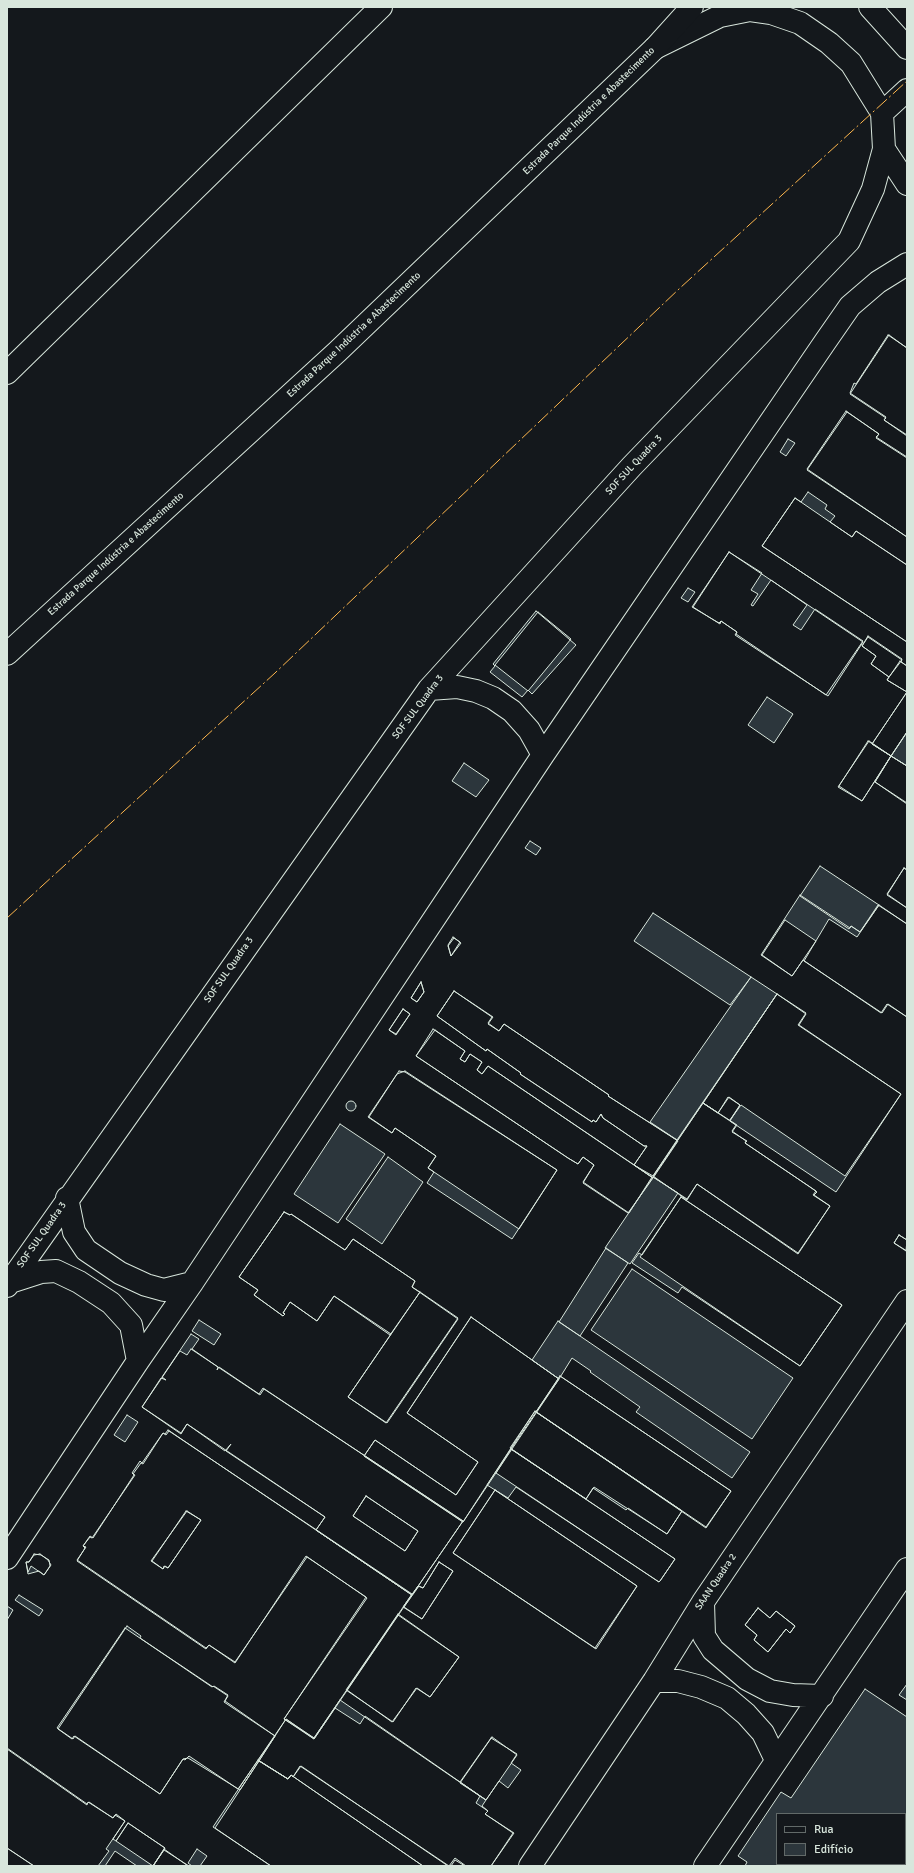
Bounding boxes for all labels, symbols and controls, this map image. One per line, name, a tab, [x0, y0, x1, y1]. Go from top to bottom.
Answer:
street label: Estrada Parque Indústria e Abastecimento	[521, 45, 657, 177]
street label: Estrada Parque Indústria e Abastecimento	[285, 270, 423, 400]
street label: SOF SUL Quadra 3	[603, 433, 665, 497]
street label: Estrada Parque Indústria e Abastecimento	[46, 490, 186, 618]
street label: SOF SUL Quadra 3	[390, 672, 446, 742]
street label: SOF SUL Quadra 3	[202, 935, 256, 1005]
street label: SOF SUL Quadra 3	[15, 1200, 69, 1270]
street label: SAAN Quadra 2	[693, 1552, 739, 1612]
legend	[776, 1813, 906, 1865]
text: Rua	[814, 1822, 834, 1837]
text: Edifício	[814, 1842, 853, 1857]

